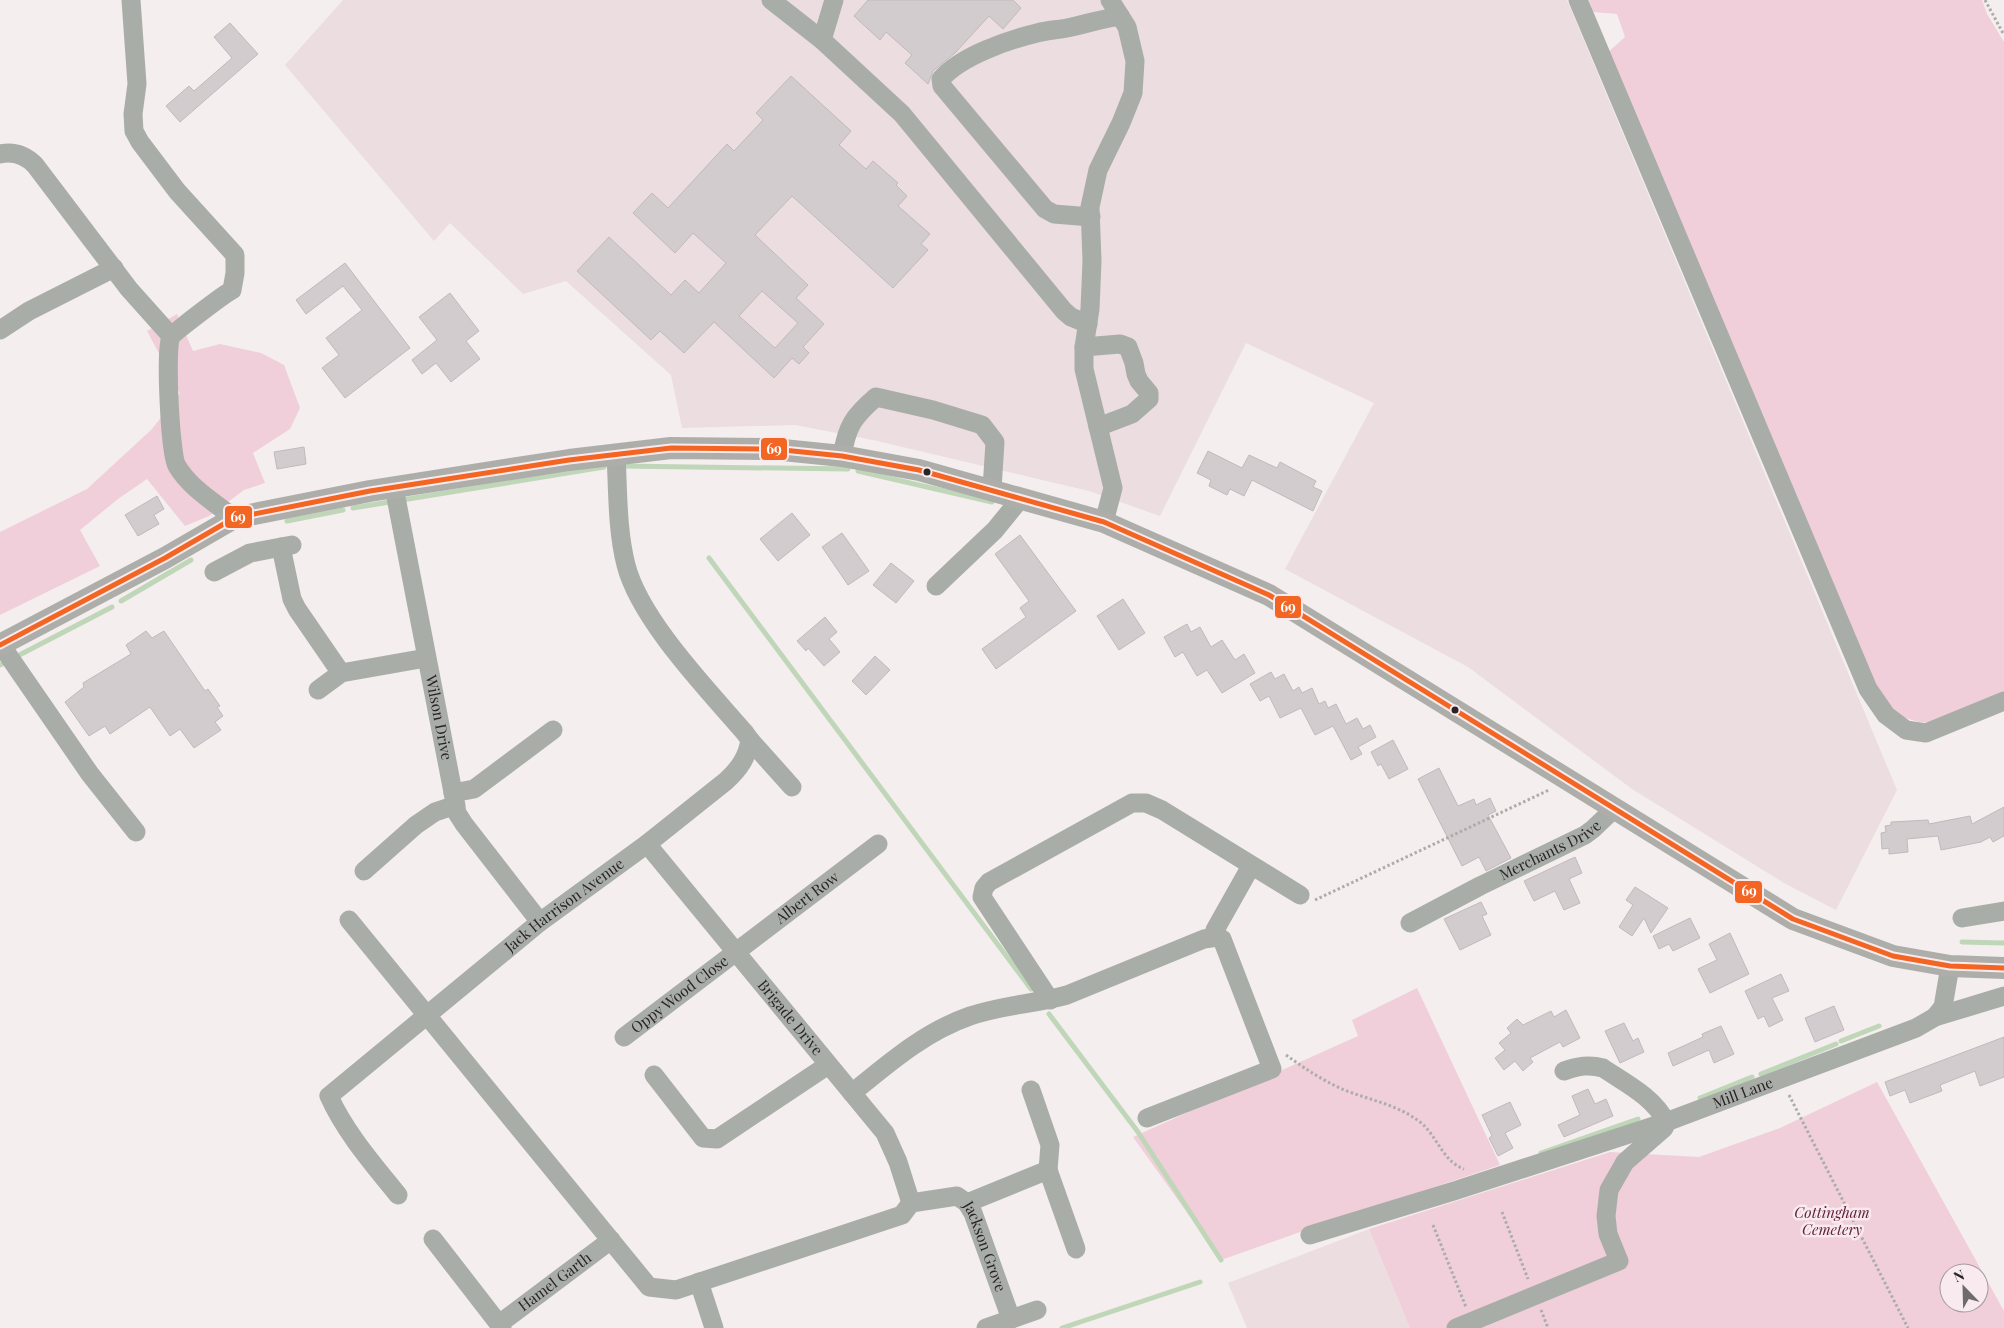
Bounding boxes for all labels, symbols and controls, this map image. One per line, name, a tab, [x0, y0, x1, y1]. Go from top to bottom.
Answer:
line badge: 69	[760, 437, 788, 461]
text: 69	[766, 439, 782, 458]
unlabelled marker	[922, 467, 932, 477]
line badge: 69	[224, 505, 253, 529]
text: 69	[230, 507, 246, 526]
line badge: 69	[1274, 595, 1302, 619]
text: 69	[1280, 597, 1296, 616]
street label: Wilson Drive	[421, 672, 458, 762]
unlabelled marker	[1450, 705, 1460, 715]
street label: Merchants Drive	[1496, 815, 1605, 884]
street label: Jack Harrison Avenue	[499, 853, 627, 957]
street label: Albert Row	[770, 866, 843, 928]
line badge: 69	[1734, 880, 1763, 904]
text: 69	[1741, 881, 1757, 900]
street label: Oppy Wood Close	[626, 950, 732, 1037]
street label: Brigade Drive	[754, 975, 828, 1059]
street label: Mill Lane	[1710, 1072, 1775, 1113]
street label: Jackson Grove	[959, 1196, 1011, 1294]
park label: Cottingham Cemetery	[1794, 1202, 1870, 1239]
street label: Hamel Garth	[514, 1247, 595, 1315]
north arrow	[1939, 1263, 1989, 1313]
text: N	[1950, 1265, 1967, 1286]

